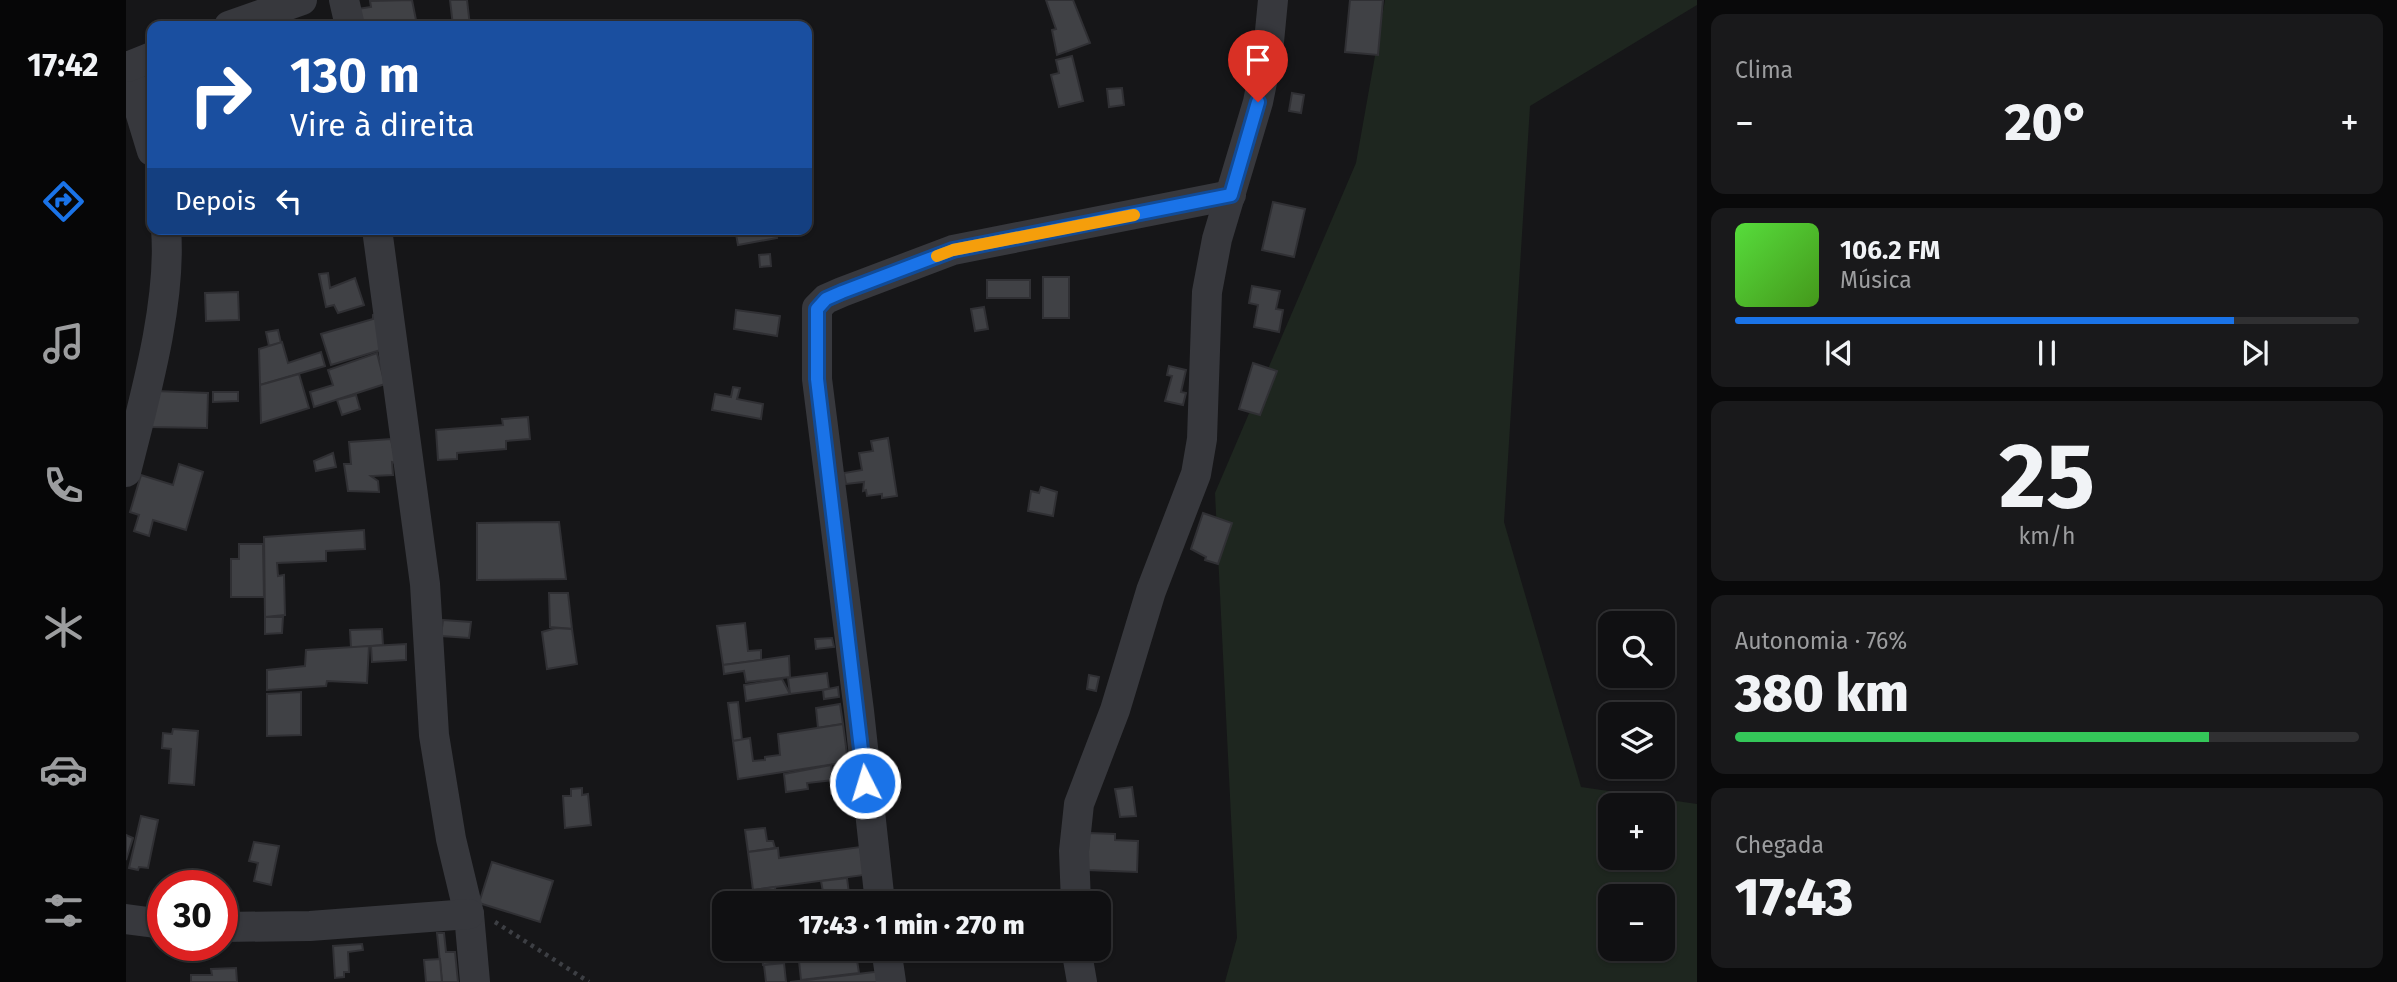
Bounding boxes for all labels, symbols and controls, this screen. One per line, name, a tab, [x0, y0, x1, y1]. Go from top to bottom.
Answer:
pin	[1228, 30, 1288, 102]
icon: arrive	[1239, 41, 1277, 79]
text: 17:42	[27, 46, 99, 84]
text: 130 m	[290, 46, 420, 105]
icon: right	[175, 49, 266, 140]
text: Clima	[1735, 56, 1793, 84]
text: 20°	[2004, 91, 2090, 154]
text: −	[1735, 100, 1754, 146]
text: +	[2340, 100, 2359, 146]
text: Vire à direita	[290, 106, 475, 144]
icon: directions	[39, 177, 88, 226]
icon: left	[270, 182, 308, 220]
text: Depois	[175, 186, 256, 217]
text: 106.2 FM	[1840, 235, 1940, 266]
text: Música	[1840, 266, 1912, 294]
icon: music	[39, 319, 88, 368]
icon: previous	[1820, 334, 1858, 372]
icon: pause	[2028, 334, 2066, 372]
icon: next	[2236, 334, 2274, 372]
text: 25	[1999, 422, 2095, 531]
icon: phone	[39, 461, 88, 510]
text: km/h	[2019, 522, 2075, 550]
icon: climate	[39, 603, 88, 652]
map controls	[1598, 611, 1675, 961]
button: search	[1598, 611, 1675, 688]
text: Autonomia · 76%	[1735, 627, 1907, 655]
text: 380 km	[1735, 662, 1909, 725]
button: layers	[1598, 702, 1675, 779]
icon: car	[39, 745, 88, 794]
position arrow	[828, 746, 902, 820]
button: +	[1598, 793, 1675, 870]
text: Chegada	[1735, 831, 1824, 859]
text: 17:43	[1735, 866, 1853, 929]
speed limit sign: 30	[147, 870, 238, 961]
button: −	[1598, 884, 1675, 961]
icon: filters	[39, 886, 88, 935]
text: 17:43 · 1 min · 270 m	[798, 910, 1025, 941]

